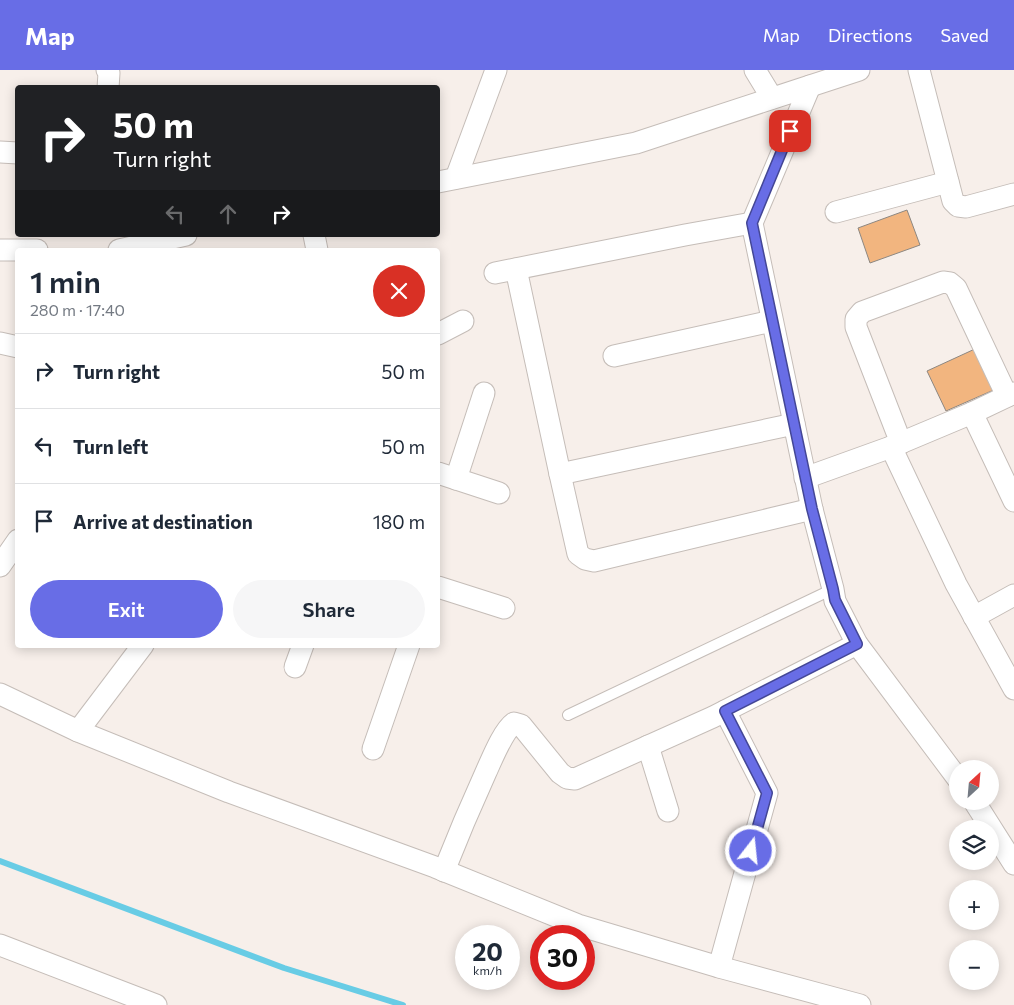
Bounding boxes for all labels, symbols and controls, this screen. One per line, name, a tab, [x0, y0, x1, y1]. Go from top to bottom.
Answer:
text: Map	[25, 21, 75, 50]
text: Map	[763, 24, 800, 46]
text: Directions	[828, 24, 912, 46]
text: Saved	[940, 24, 989, 46]
text: 50 m	[113, 102, 194, 145]
icon: right	[30, 105, 95, 170]
pin	[769, 110, 811, 152]
icon: arrive	[776, 117, 804, 145]
text: Turn right	[113, 145, 211, 172]
icon: left	[161, 200, 189, 228]
icon: ahead	[214, 200, 242, 228]
icon: right	[267, 200, 295, 228]
text: 1 min	[30, 262, 101, 299]
button: close	[373, 265, 425, 317]
text: 280 m · 17:40	[30, 300, 125, 319]
icon: right	[30, 357, 58, 385]
text: Turn right	[73, 360, 160, 383]
text: 50 m	[381, 360, 425, 383]
icon: left	[30, 432, 58, 460]
text: Turn left	[73, 435, 148, 458]
text: 50 m	[381, 435, 425, 458]
icon: arrive	[30, 507, 58, 535]
text: Arrive at destination	[73, 510, 253, 533]
text: 180 m	[373, 510, 425, 533]
button: Exit	[30, 580, 223, 638]
button: Share	[233, 580, 425, 638]
north arrow	[949, 760, 999, 810]
map controls	[949, 760, 999, 990]
button: layers	[949, 820, 999, 870]
position arrow	[724, 824, 776, 876]
button: +	[949, 880, 999, 930]
speed limit sign: 30	[530, 925, 595, 990]
text: 20	[472, 936, 503, 966]
button: −	[949, 940, 999, 990]
text: km/h	[473, 963, 502, 977]

